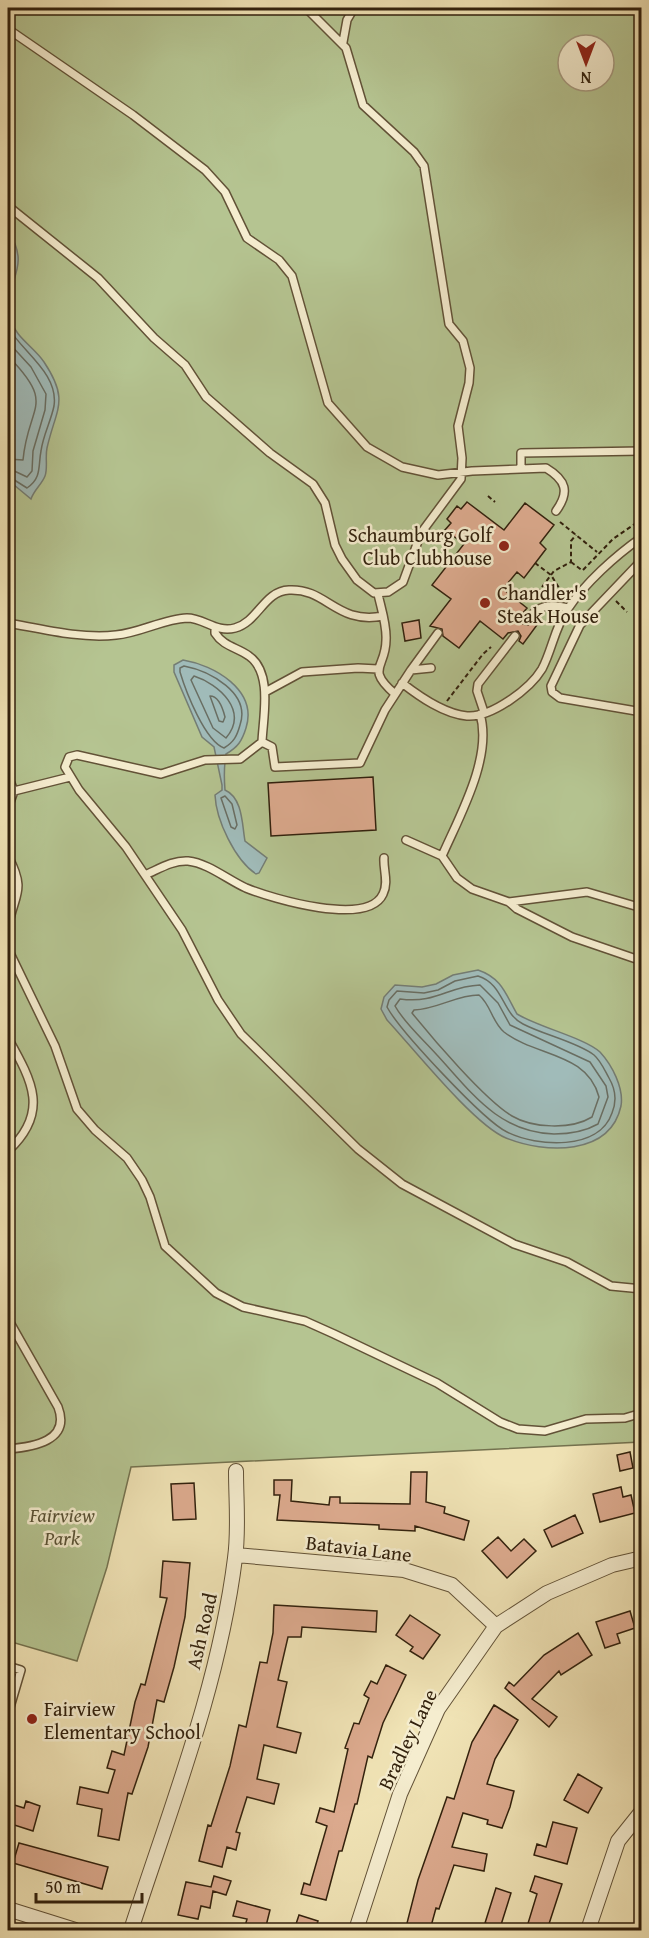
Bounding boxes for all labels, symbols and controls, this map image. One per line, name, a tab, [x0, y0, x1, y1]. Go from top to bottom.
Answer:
north arrow	[556, 33, 616, 93]
text: N	[580, 66, 591, 90]
place label: Schaumburg Golf Club Clubhouse	[348, 520, 495, 572]
marker: Schaumburg Golf Club Clubhouse	[497, 539, 511, 553]
place label: Chandler's Steak House	[497, 578, 599, 630]
marker: Chandler's Steak House	[478, 596, 492, 610]
park label: Fairview Park	[28, 1500, 95, 1552]
street label: Batavia Lane	[305, 1527, 413, 1569]
street label: Ash Road	[178, 1590, 224, 1672]
street label: Bradley Lane	[370, 1684, 444, 1794]
place label: Fairview Elementary School	[44, 1694, 201, 1746]
marker: Fairview Elementary School	[25, 1712, 39, 1726]
scale bar	[36, 1866, 142, 1904]
text: 50 m	[45, 1873, 81, 1900]

